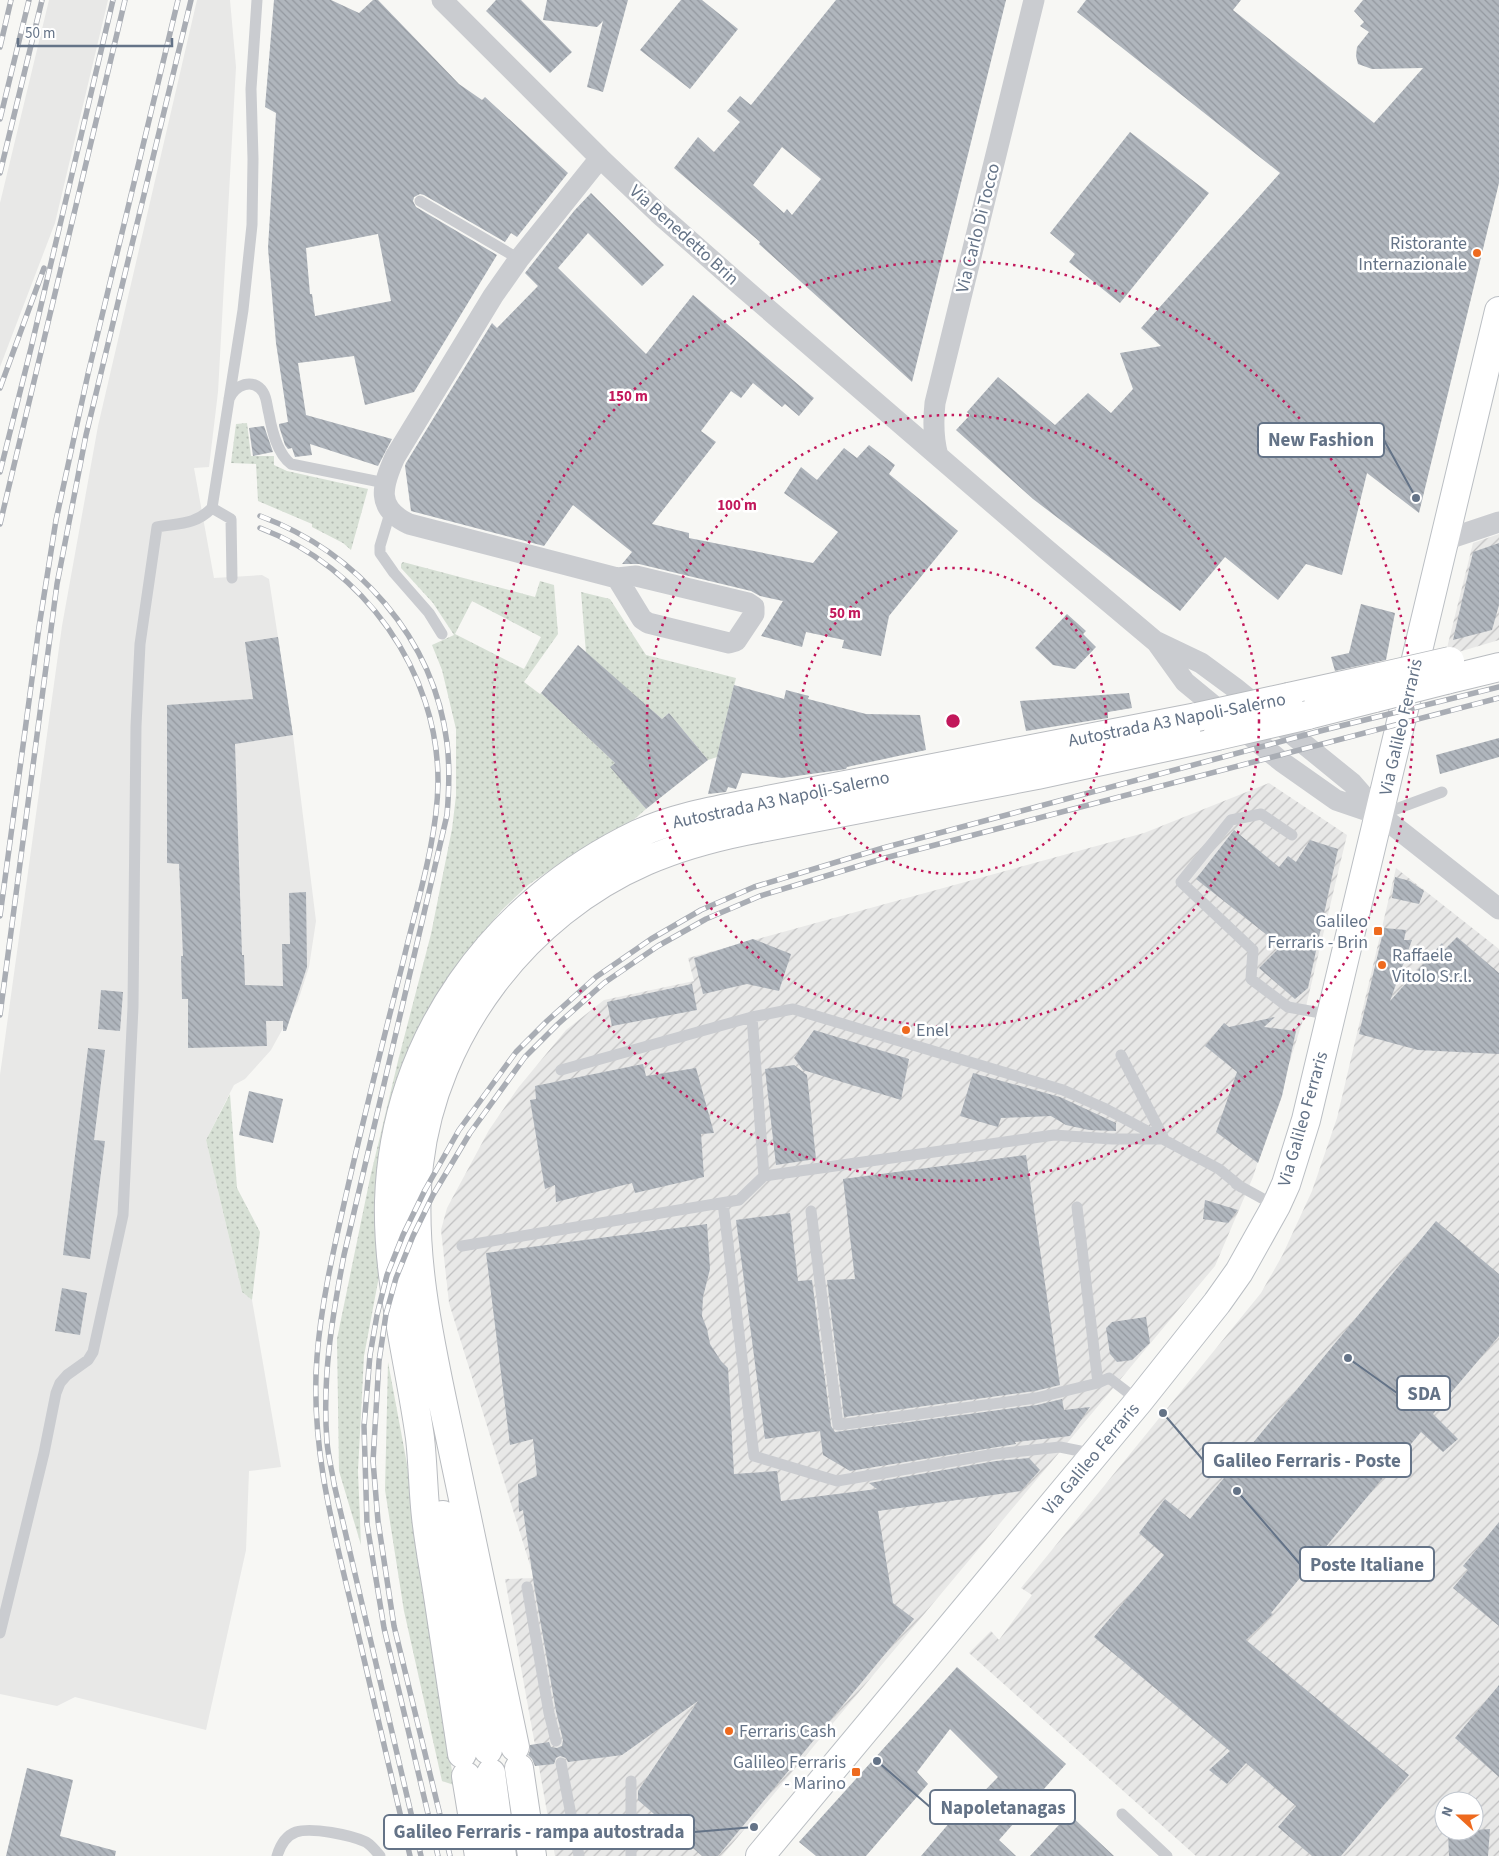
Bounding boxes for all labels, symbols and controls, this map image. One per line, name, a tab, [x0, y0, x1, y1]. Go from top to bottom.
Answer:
scale bar	[18, 15, 171, 47]
text: 50 m	[25, 23, 55, 44]
street label: Via Carlo Di Tocco	[950, 161, 1006, 295]
street label: Via Benedetto Brin	[624, 179, 744, 291]
place label: Ristorante Internazionale	[1358, 231, 1467, 277]
marker: Ristorante Internazionale	[1471, 247, 1483, 259]
text: 150 m	[608, 386, 648, 407]
callout: New Fashion	[1258, 423, 1384, 457]
text: New Fashion	[1268, 427, 1374, 454]
text: 100 m	[717, 495, 757, 516]
text: 50 m	[829, 603, 861, 624]
street label: Via Galileo Ferraris	[1373, 656, 1429, 798]
street label: Autostrada A3 Napoli-Salerno	[1066, 687, 1288, 753]
centre of rings	[944, 712, 962, 730]
street label: Autostrada A3 Napoli-Salerno	[670, 765, 892, 835]
place label: Galileo Ferraris - Brin	[1267, 909, 1368, 955]
marker: Galileo Ferraris - Brin	[1372, 925, 1384, 937]
place label: Raffaele Vitolo S.r.l.	[1392, 943, 1472, 989]
marker: Raffaele Vitolo S.r.l.	[1376, 959, 1388, 971]
place label: Enel	[916, 1018, 949, 1043]
marker: Enel	[900, 1024, 912, 1036]
street label: Via Galileo Ferraris	[1272, 1049, 1334, 1189]
callout: SDA	[1397, 1376, 1450, 1410]
text: SDA	[1407, 1381, 1441, 1408]
street label: Via Galileo Ferraris	[1037, 1398, 1145, 1520]
callout: Galileo Ferraris - Poste	[1203, 1443, 1411, 1477]
text: Galileo Ferraris - Poste	[1213, 1448, 1401, 1475]
callout: Poste Italiane	[1300, 1547, 1434, 1581]
text: Poste Italiane	[1310, 1552, 1424, 1579]
place label: Ferraris Cash	[739, 1719, 836, 1744]
marker: Ferraris Cash	[723, 1725, 735, 1737]
place label: Galileo Ferraris - Marino	[733, 1750, 846, 1796]
marker: Galileo Ferraris - Marino	[850, 1766, 862, 1778]
callout: Napoletanagas	[930, 1790, 1075, 1824]
north arrow	[1434, 1791, 1484, 1841]
text: Napoletanagas	[940, 1795, 1066, 1822]
text: N	[1437, 1804, 1459, 1820]
callout: Galileo Ferraris - rampa autostrada	[384, 1815, 694, 1849]
text: Galileo Ferraris - rampa autostrada	[394, 1819, 684, 1846]

